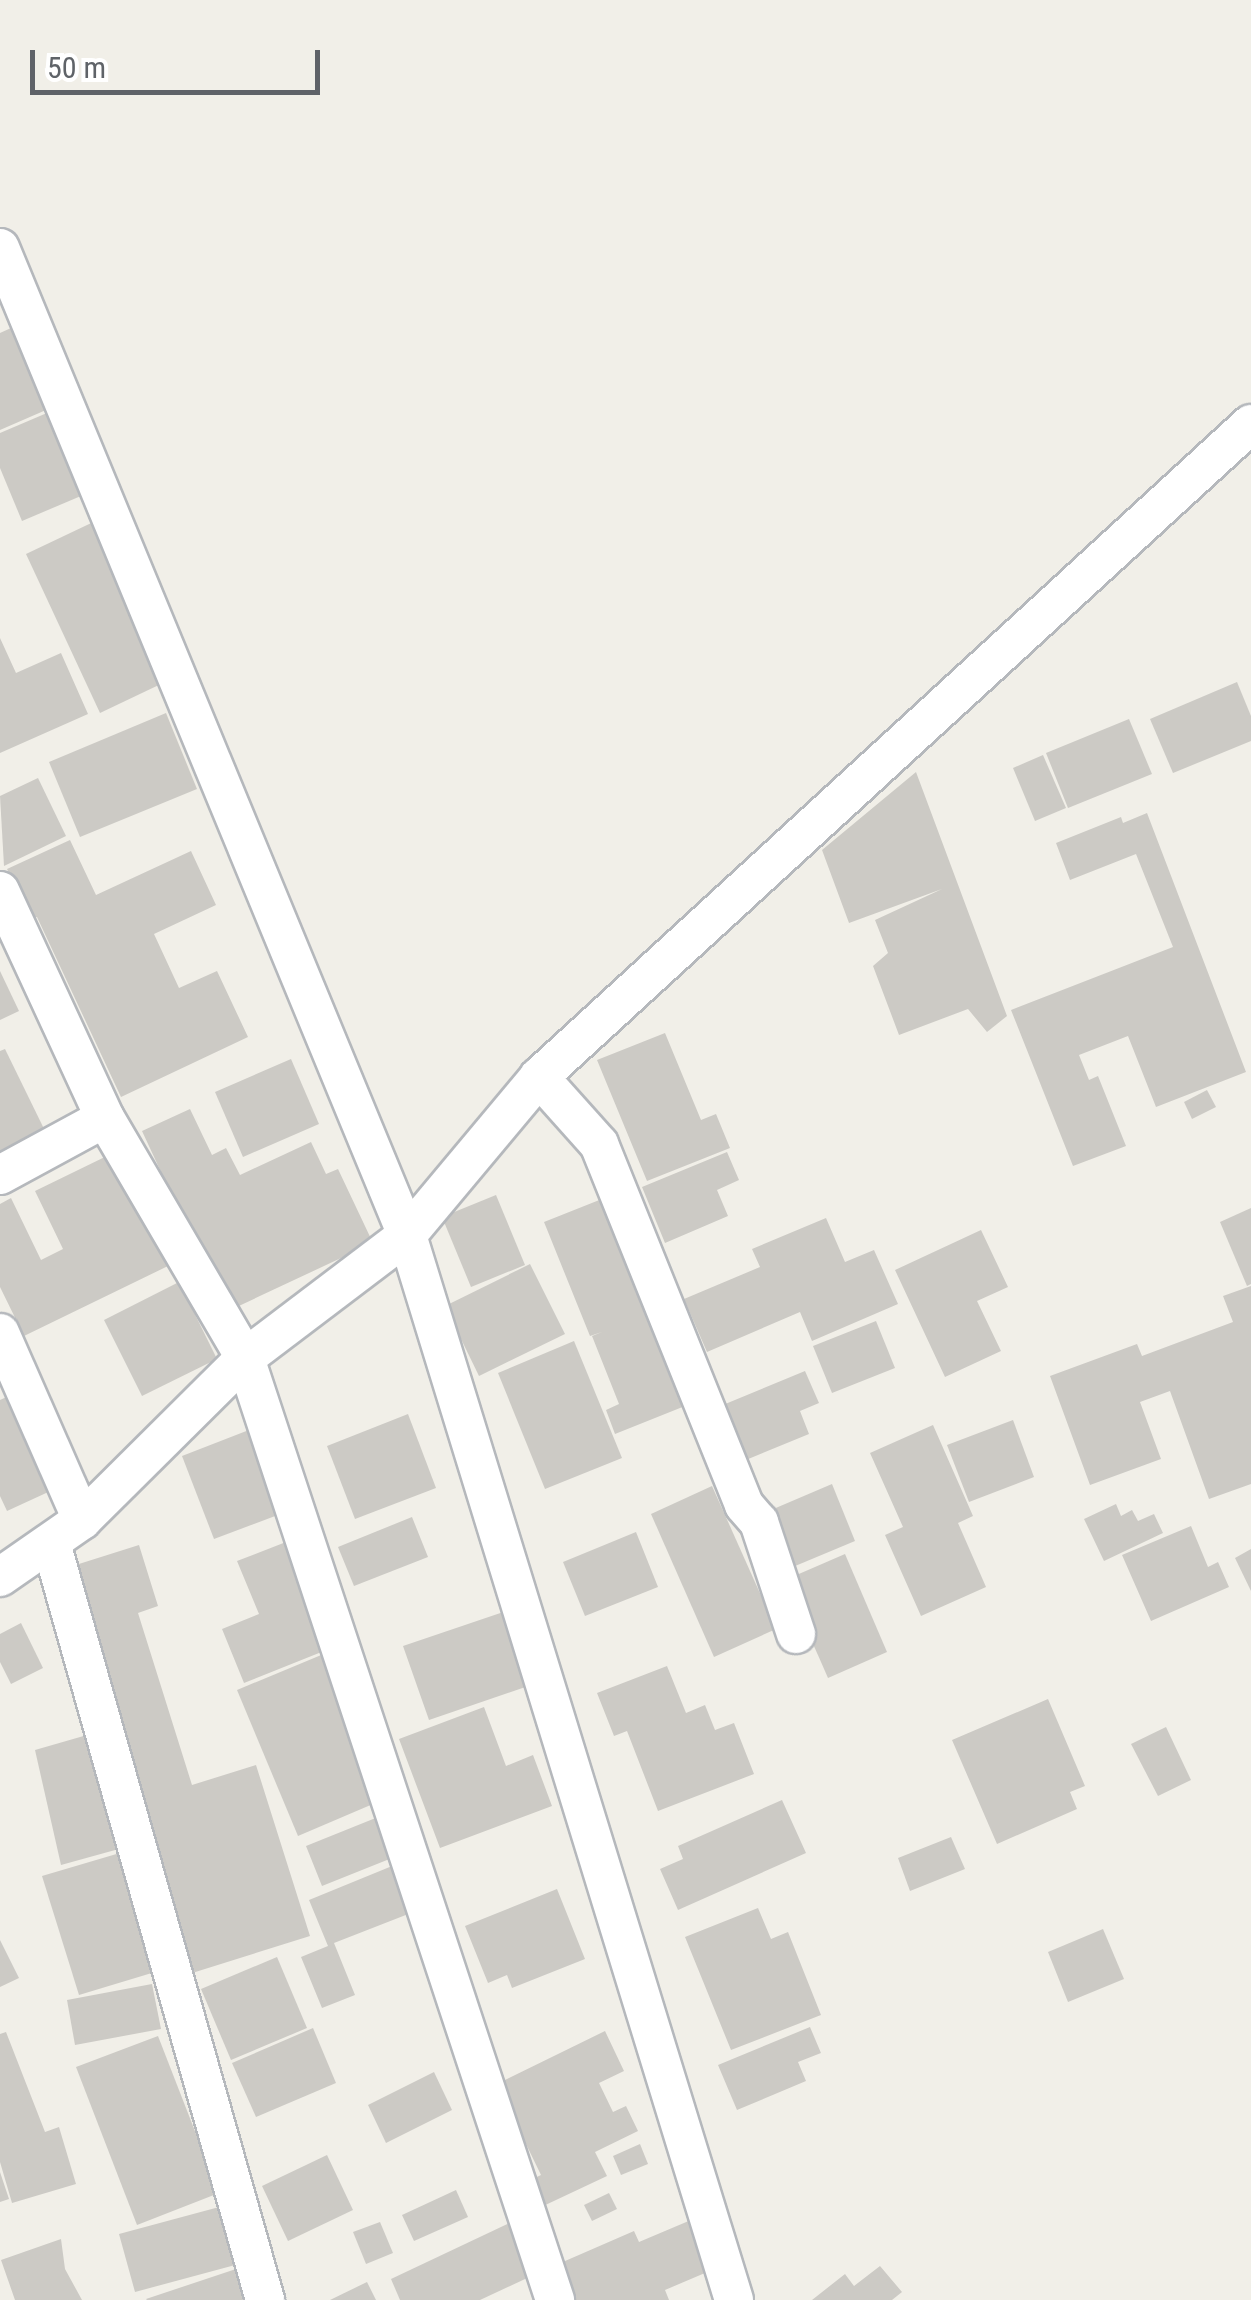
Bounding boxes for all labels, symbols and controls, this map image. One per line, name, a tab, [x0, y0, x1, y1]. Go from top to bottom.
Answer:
scale bar	[35, 30, 325, 92]
text: 50 m	[47, 50, 106, 85]

